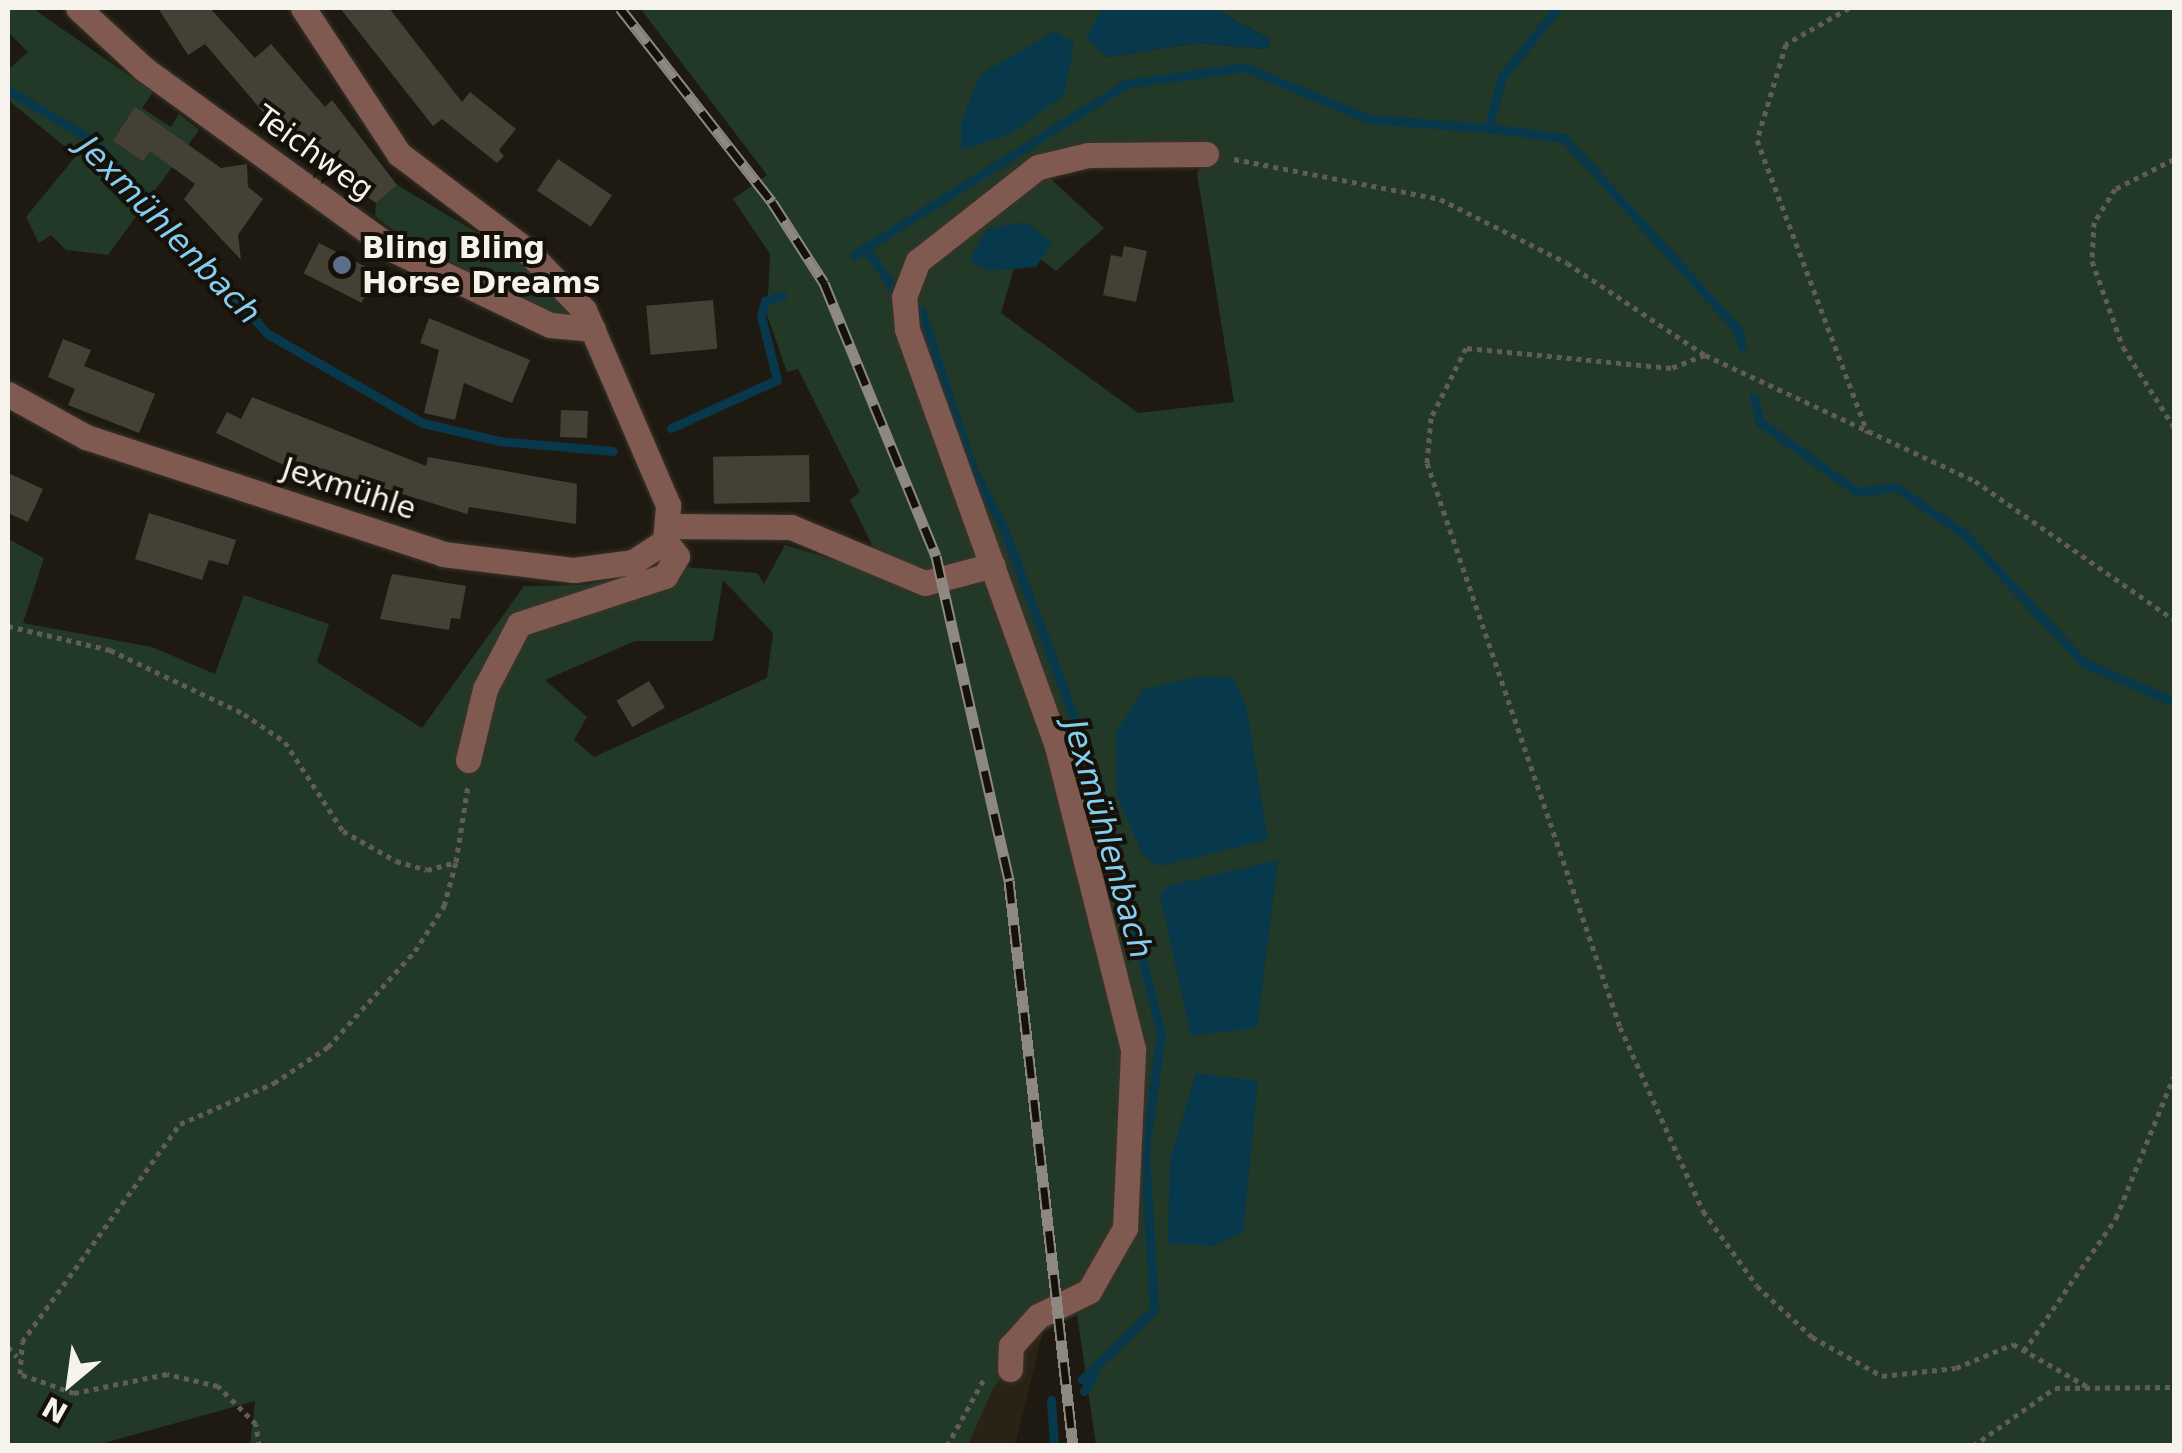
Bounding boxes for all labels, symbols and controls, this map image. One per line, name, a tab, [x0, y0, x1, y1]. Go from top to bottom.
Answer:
street label: Teichweg	[248, 98, 380, 208]
water label: Jexmühlenbach	[70, 128, 268, 332]
place label: Bling Bling Horse Dreams	[362, 230, 601, 300]
marker: Bling Bling Horse Dreams	[331, 254, 353, 276]
street label: Jexmühle	[278, 450, 420, 528]
water label: Jexmühlenbach	[1056, 715, 1160, 963]
north arrow	[20, 1333, 120, 1433]
text: N	[37, 1390, 73, 1430]

